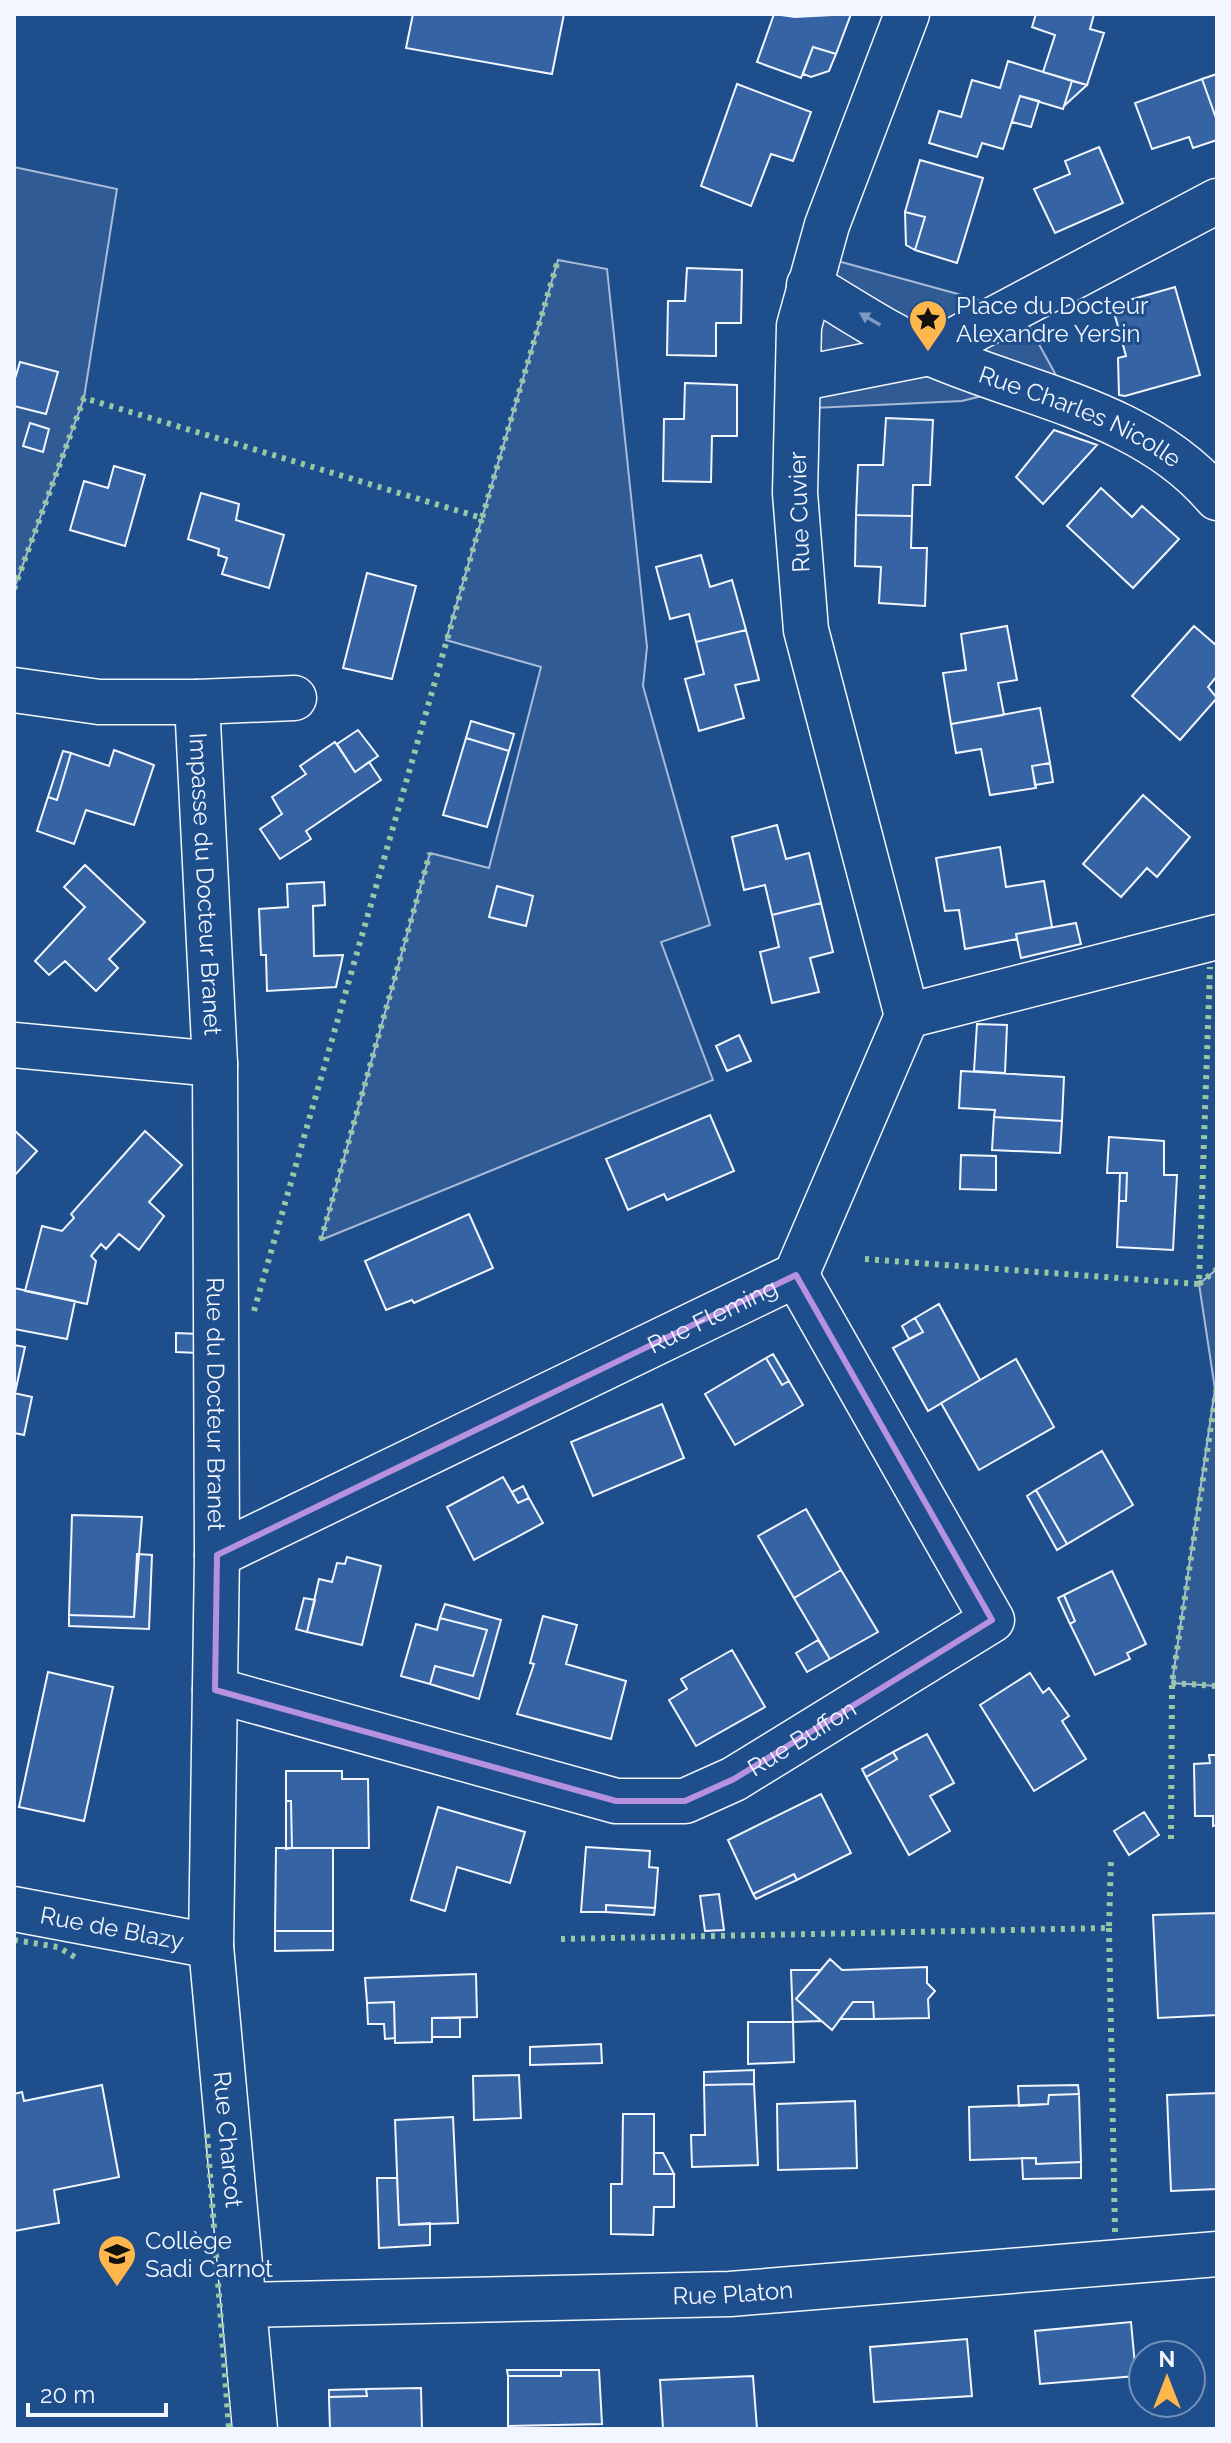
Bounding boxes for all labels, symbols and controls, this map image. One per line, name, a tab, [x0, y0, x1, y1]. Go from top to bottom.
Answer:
place label: Place du Docteur Alexandre Yersin	[956, 291, 1149, 348]
place icon: Place du Docteur Alexandre Yersin	[907, 298, 949, 353]
one-way arrow	[858, 312, 881, 326]
street label: Rue Charles Nicolle	[975, 359, 1187, 473]
street label: Rue Cuvier	[782, 450, 816, 573]
street label: Impasse du Docteur Branet	[184, 732, 228, 1036]
street label: Rue Fleming	[642, 1272, 782, 1359]
street label: Rue du Docteur Branet	[201, 1277, 231, 1531]
street label: Rue Buffon	[742, 1693, 861, 1782]
street label: Rue de Blazy	[38, 1900, 186, 1955]
street label: Rue Charcot	[208, 2070, 249, 2209]
place label: Collège Sadi Carnot	[145, 2226, 273, 2283]
school or university icon: Collège Sadi Carnot	[96, 2233, 138, 2288]
street label: Rue Platon	[672, 2274, 794, 2310]
north arrow	[1127, 2339, 1207, 2419]
text: N	[1159, 2346, 1175, 2372]
scale bar	[28, 2367, 166, 2417]
text: 20 m	[40, 2380, 95, 2409]

